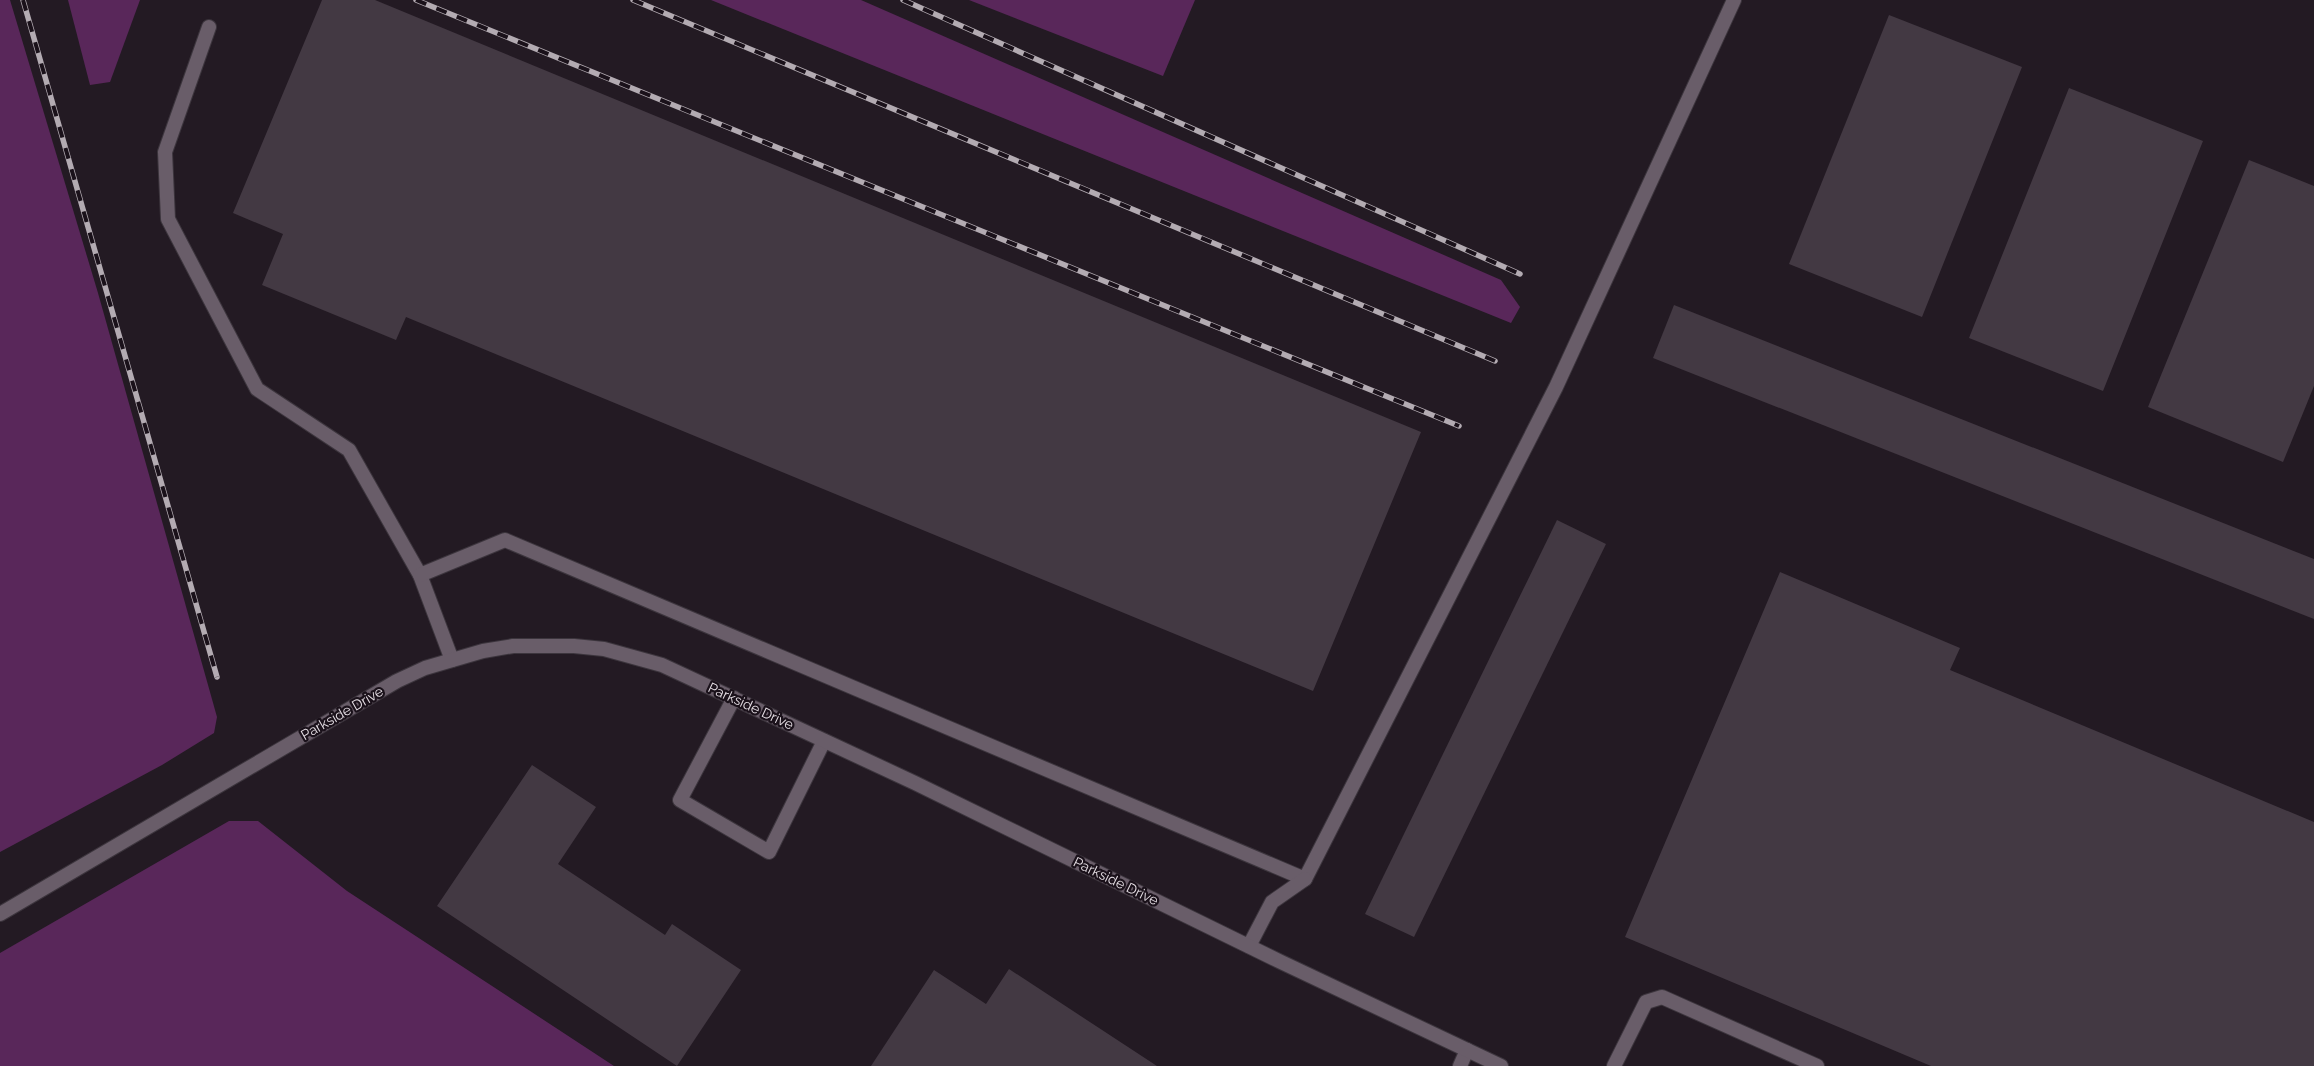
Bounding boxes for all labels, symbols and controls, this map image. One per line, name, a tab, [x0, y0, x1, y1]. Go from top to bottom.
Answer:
street label: Parkside Drive	[706, 679, 796, 733]
street label: Parkside Drive	[298, 683, 386, 743]
street label: Parkside Drive	[1071, 854, 1161, 908]

